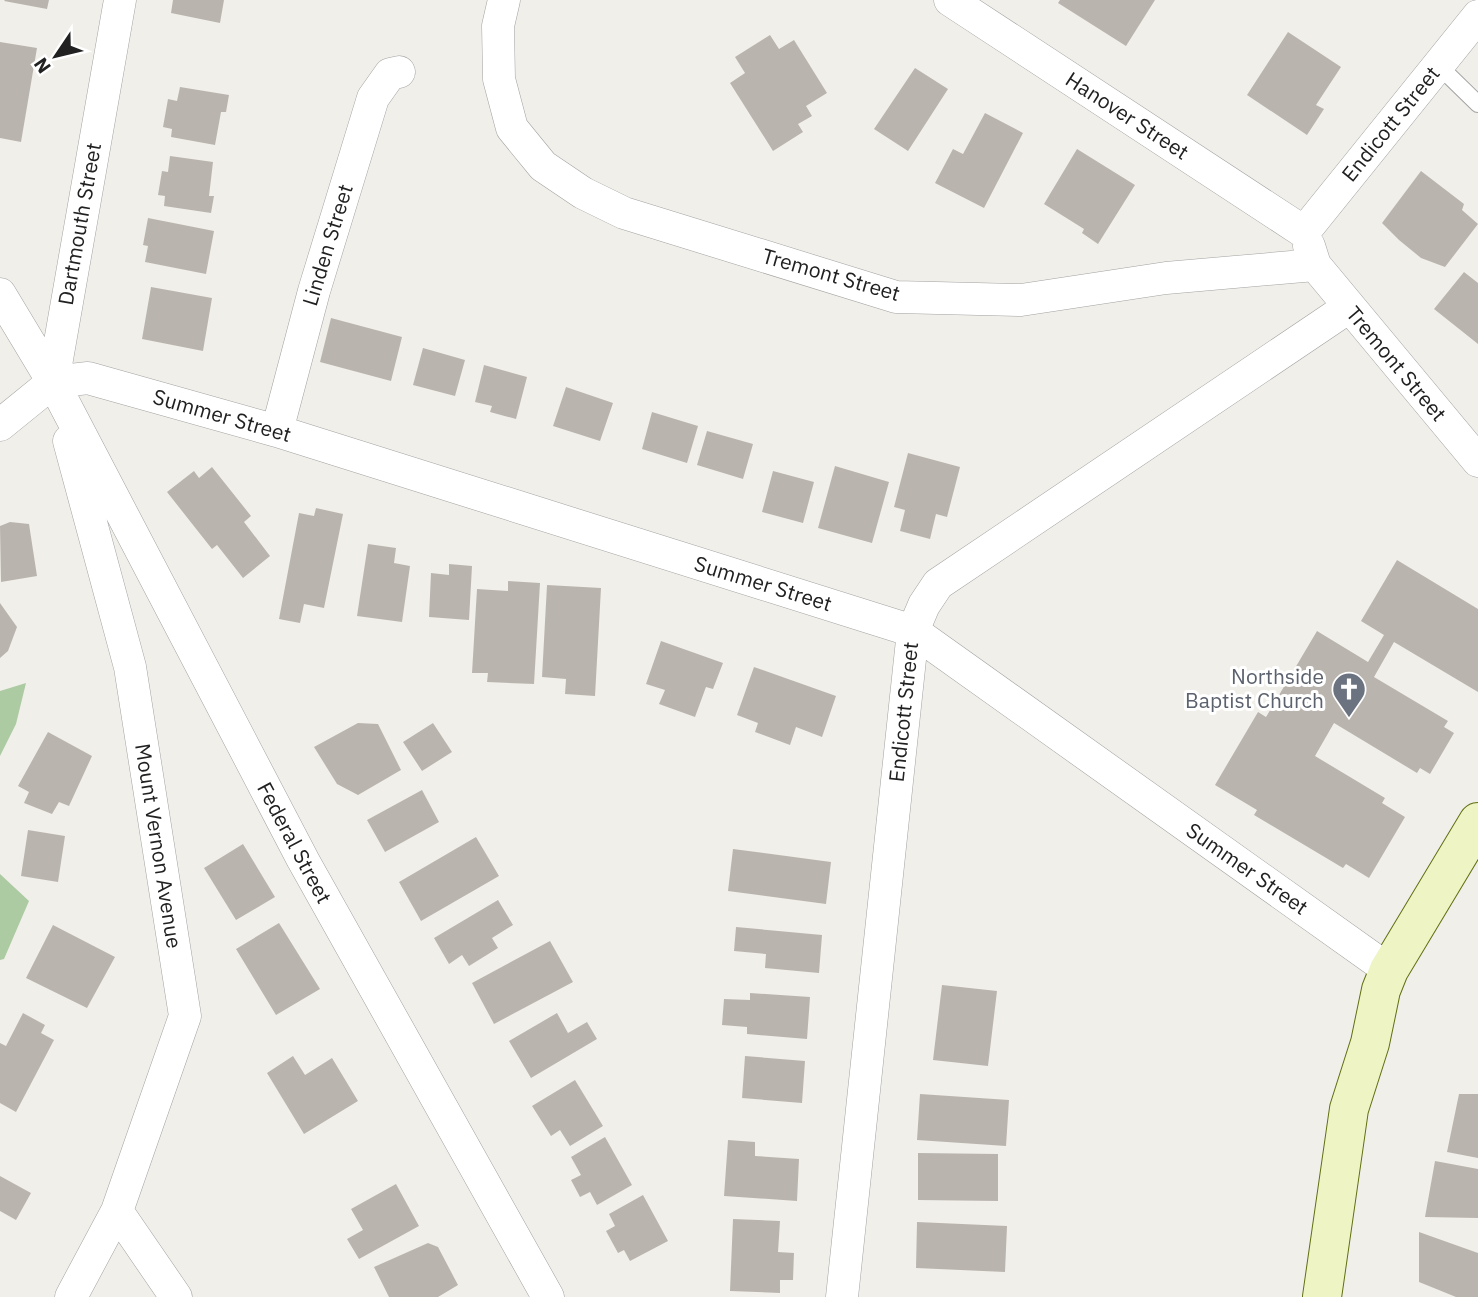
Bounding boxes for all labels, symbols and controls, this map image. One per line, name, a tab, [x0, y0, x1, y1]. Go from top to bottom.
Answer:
north arrow	[21, 21, 91, 91]
text: N	[28, 53, 56, 78]
street label: Endicott Street	[1335, 60, 1445, 187]
street label: Hanover Street	[1061, 65, 1195, 165]
street label: Dartmouth Street	[51, 140, 107, 307]
street label: Linden Street	[295, 180, 359, 309]
street label: Tremont Street	[759, 241, 903, 307]
street label: Tremont Street	[1340, 300, 1453, 427]
street label: Summer Street	[150, 382, 295, 448]
street label: Summer Street	[691, 549, 836, 617]
street label: Endicott Street	[882, 640, 924, 783]
place label: Northside Baptist Church	[1185, 662, 1324, 714]
church icon: Northside Baptist Church	[1330, 670, 1368, 719]
street label: Mount Vernon Avenue	[129, 741, 189, 950]
street label: Federal Street	[251, 777, 339, 908]
street label: Summer Street	[1181, 816, 1314, 921]

